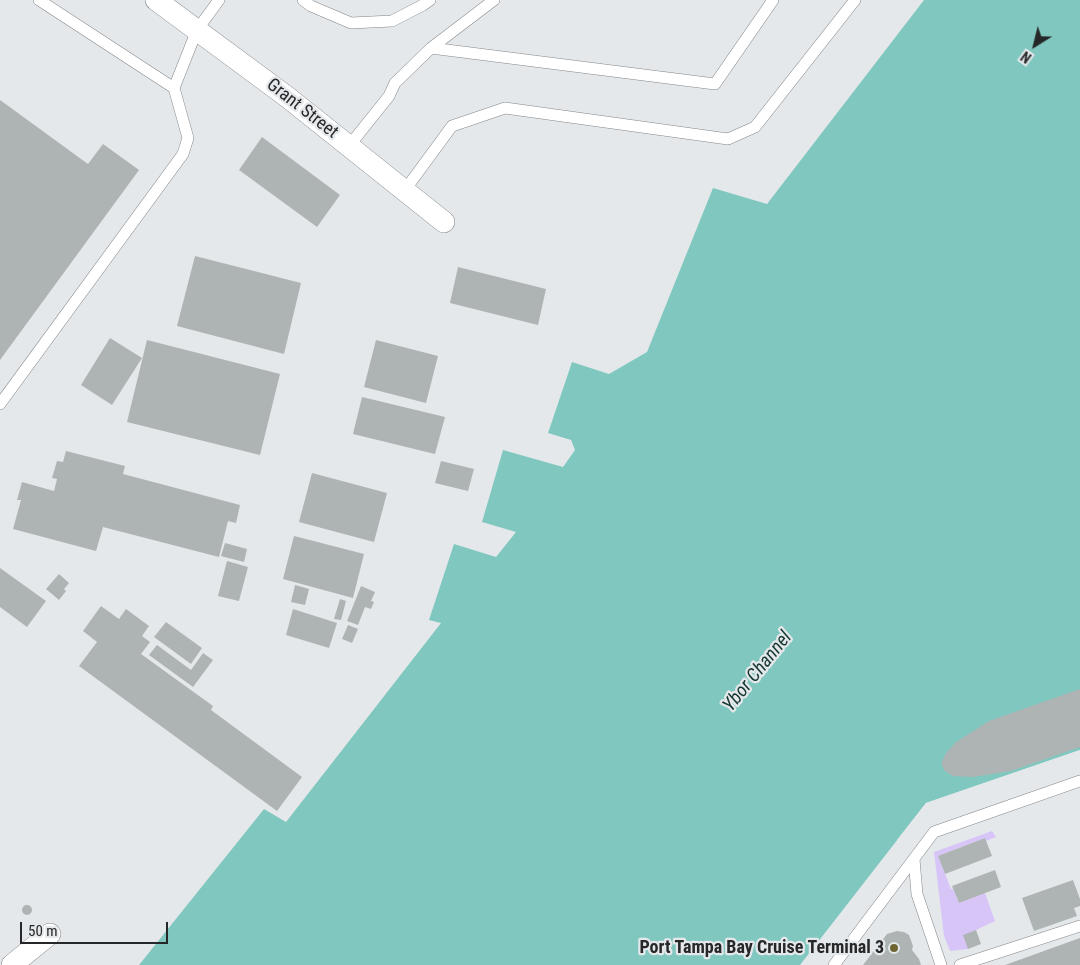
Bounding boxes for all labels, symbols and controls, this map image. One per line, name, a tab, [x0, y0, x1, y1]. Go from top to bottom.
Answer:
north arrow	[1010, 20, 1060, 70]
text: N	[1018, 48, 1034, 66]
street label: Grant Street	[262, 74, 342, 144]
water label: Ybor Channel	[719, 627, 797, 717]
scale bar	[22, 912, 170, 944]
text: 50 m	[28, 922, 58, 940]
place label: Port Tampa Bay Cruise Terminal 3	[639, 937, 884, 959]
marker: Port Tampa Bay Cruise Terminal 3	[888, 942, 900, 954]

